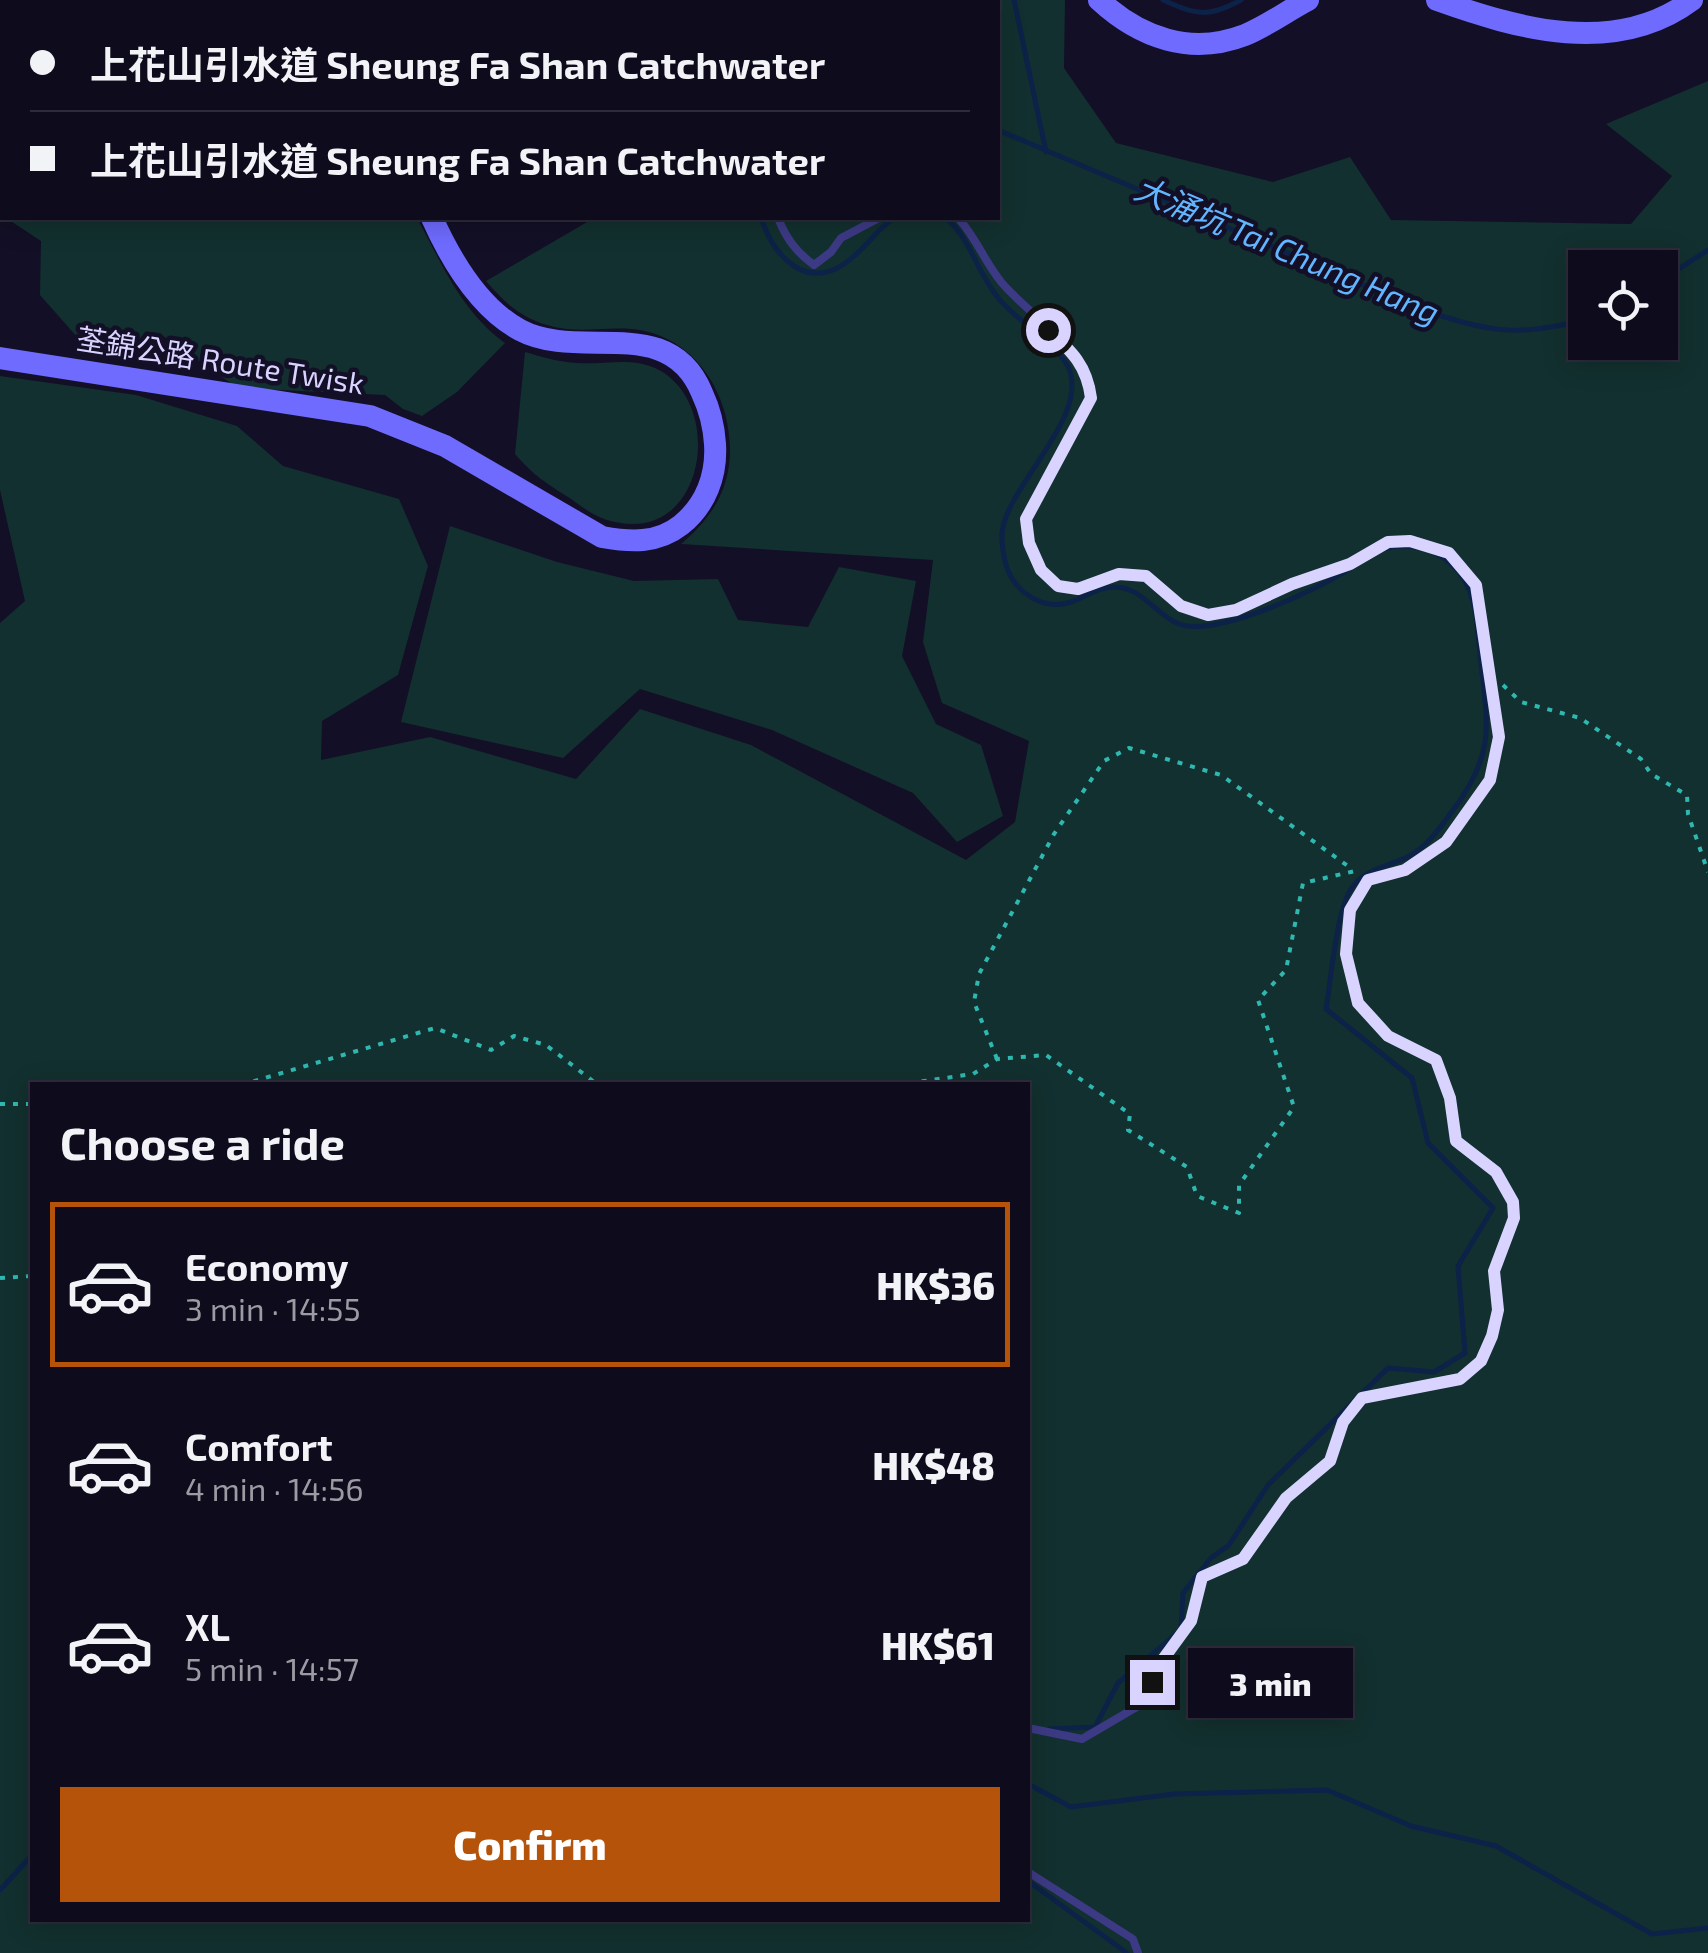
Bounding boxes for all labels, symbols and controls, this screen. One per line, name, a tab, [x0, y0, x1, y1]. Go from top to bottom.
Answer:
text: 上花山引水道 Sheung Fa Shan Catchwater	[90, 41, 825, 87]
text: 上花山引水道 Sheung Fa Shan Catchwater	[90, 137, 825, 183]
water label: 大涌坑 Tai Chung Hang	[1130, 168, 1446, 331]
map controls	[1568, 250, 1678, 360]
button: locate	[1568, 250, 1678, 360]
route start	[1026, 308, 1071, 353]
street label: 荃錦公路 Route Twisk	[74, 320, 367, 401]
text: Choose a ride	[60, 1115, 345, 1169]
icon: car	[65, 1240, 155, 1330]
text: Economy	[185, 1243, 349, 1289]
text: HK$36	[876, 1262, 995, 1308]
text: 3 min · 14:55	[185, 1289, 361, 1327]
icon: car	[65, 1420, 155, 1510]
text: Comfort	[185, 1423, 333, 1469]
text: HK$48	[872, 1442, 995, 1488]
text: 4 min · 14:56	[185, 1469, 364, 1507]
icon: car	[65, 1600, 155, 1690]
text: XL	[185, 1603, 230, 1649]
text: HK$61	[881, 1622, 995, 1668]
callout: 3 min	[1187, 1647, 1352, 1717]
text: 5 min · 14:57	[185, 1649, 359, 1687]
route end	[1130, 1660, 1175, 1705]
text: 3 min	[1229, 1664, 1312, 1702]
button: Confirm	[60, 1787, 1000, 1902]

